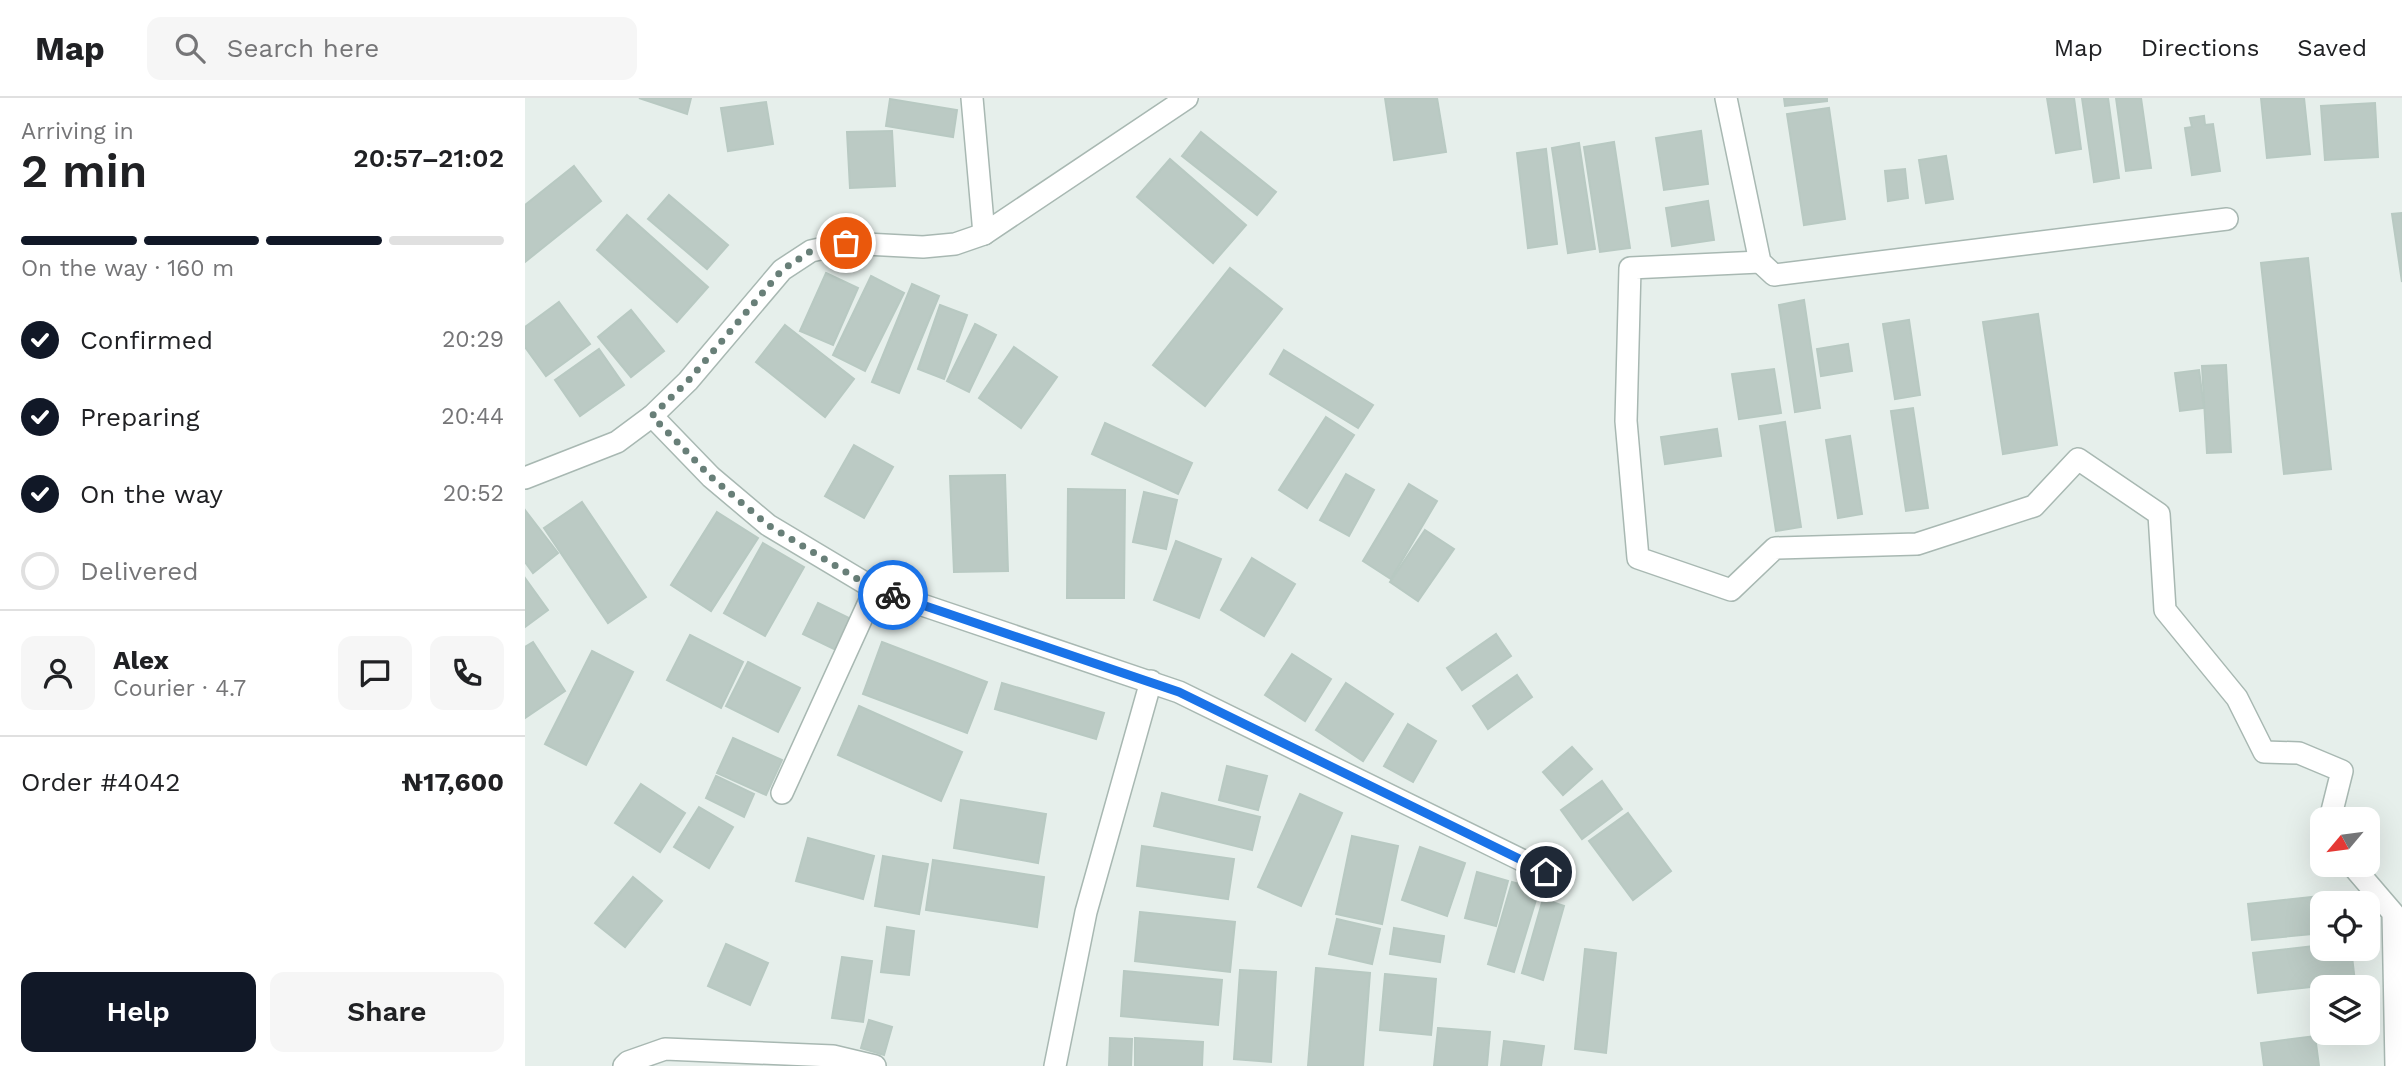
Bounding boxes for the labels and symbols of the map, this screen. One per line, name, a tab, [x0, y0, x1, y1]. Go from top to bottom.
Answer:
pin	[816, 213, 876, 273]
courier	[858, 560, 928, 630]
north arrow	[2310, 807, 2380, 877]
pin	[1516, 842, 1576, 902]

